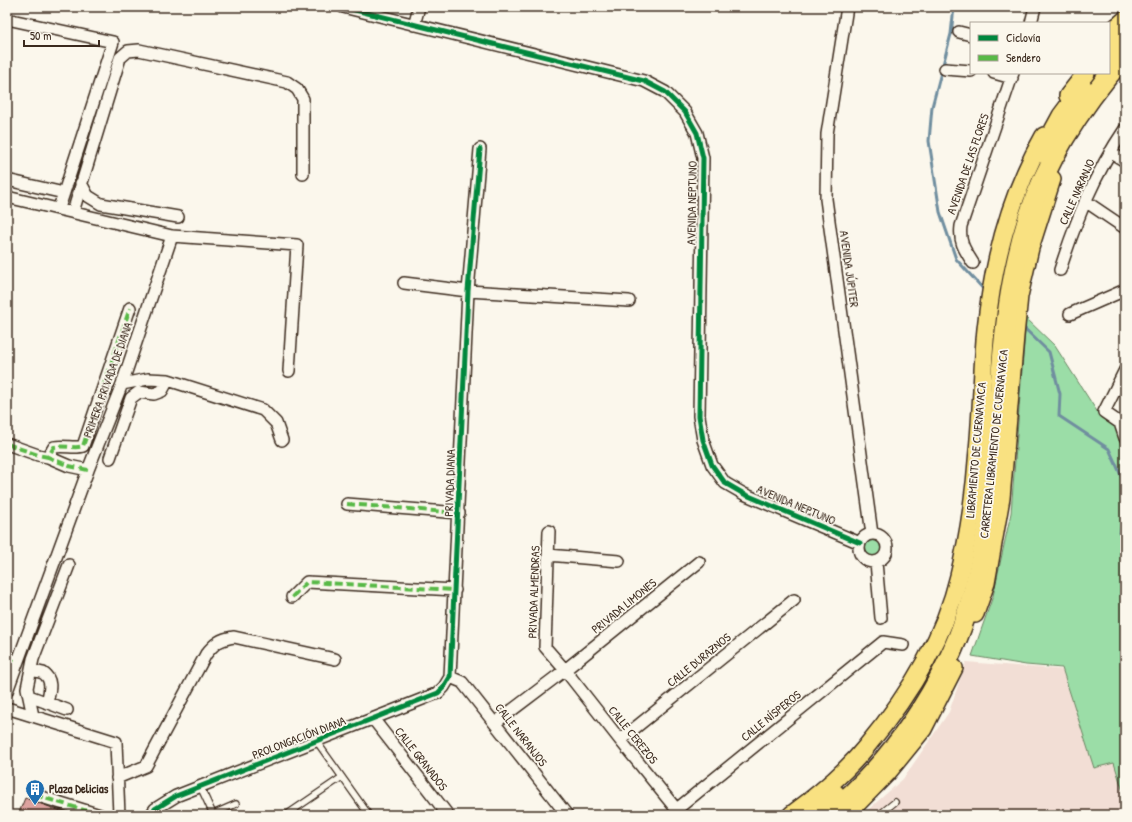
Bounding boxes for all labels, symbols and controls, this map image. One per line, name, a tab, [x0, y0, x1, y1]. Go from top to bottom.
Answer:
scale bar	[24, 22, 99, 48]
legend	[970, 22, 1110, 74]
text: 50 m	[30, 27, 51, 44]
text: Ciclovía	[1006, 29, 1040, 46]
text: Sendero	[1006, 49, 1041, 66]
street label: AVENIDA DE LAS FLORES	[942, 111, 993, 217]
street label: CALLE NARANJO	[1054, 156, 1099, 227]
street label: AVENIDA NEPTUNO	[682, 160, 701, 245]
street label: AVENIDA JÚPITER	[836, 229, 863, 309]
street label: PRIMERA PRIVADA DE DIANA	[79, 320, 136, 440]
street label: CARRETERA LIBRAMIENTO DE CUERNAVACA	[977, 349, 1011, 539]
street label: LIBRAMIENTO DE CUERNAVACA	[963, 381, 989, 519]
street label: PRIVADA DIANA	[440, 449, 459, 517]
street label: AVENIDA NEPTUNO	[754, 480, 839, 529]
street label: PRIVADA ALMENDRAS	[523, 545, 544, 639]
street label: PRIVADA LIMONES	[588, 574, 660, 637]
street label: CALLE DURAZNOS	[663, 628, 735, 691]
street label: CALLE NÍSPEROS	[737, 686, 805, 745]
street label: CALLE NARANJOS	[491, 700, 552, 770]
street label: CALLE CEREZOS	[605, 702, 662, 768]
street label: PROLONGACIÓN DIANA	[250, 712, 348, 763]
street label: CALLE GRANADOS	[391, 723, 452, 794]
building icon: Plaza Delicias	[24, 778, 46, 806]
place label: Plaza Delicias	[49, 780, 109, 797]

